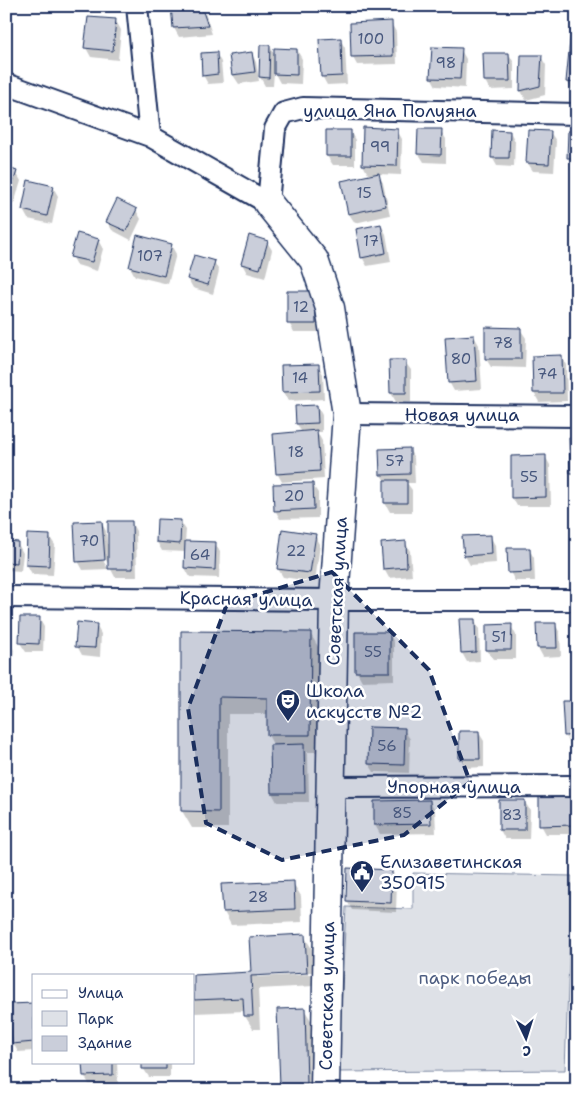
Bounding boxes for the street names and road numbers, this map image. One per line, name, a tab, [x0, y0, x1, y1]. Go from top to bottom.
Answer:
street label: улица Яна Полуяна	[303, 99, 477, 123]
street label: Новая улица	[405, 403, 519, 427]
street label: Советская улица	[321, 516, 353, 666]
street label: Красная улица	[179, 586, 313, 612]
street label: Упорная улица	[387, 775, 521, 799]
street label: Советская улица	[314, 921, 340, 1071]

